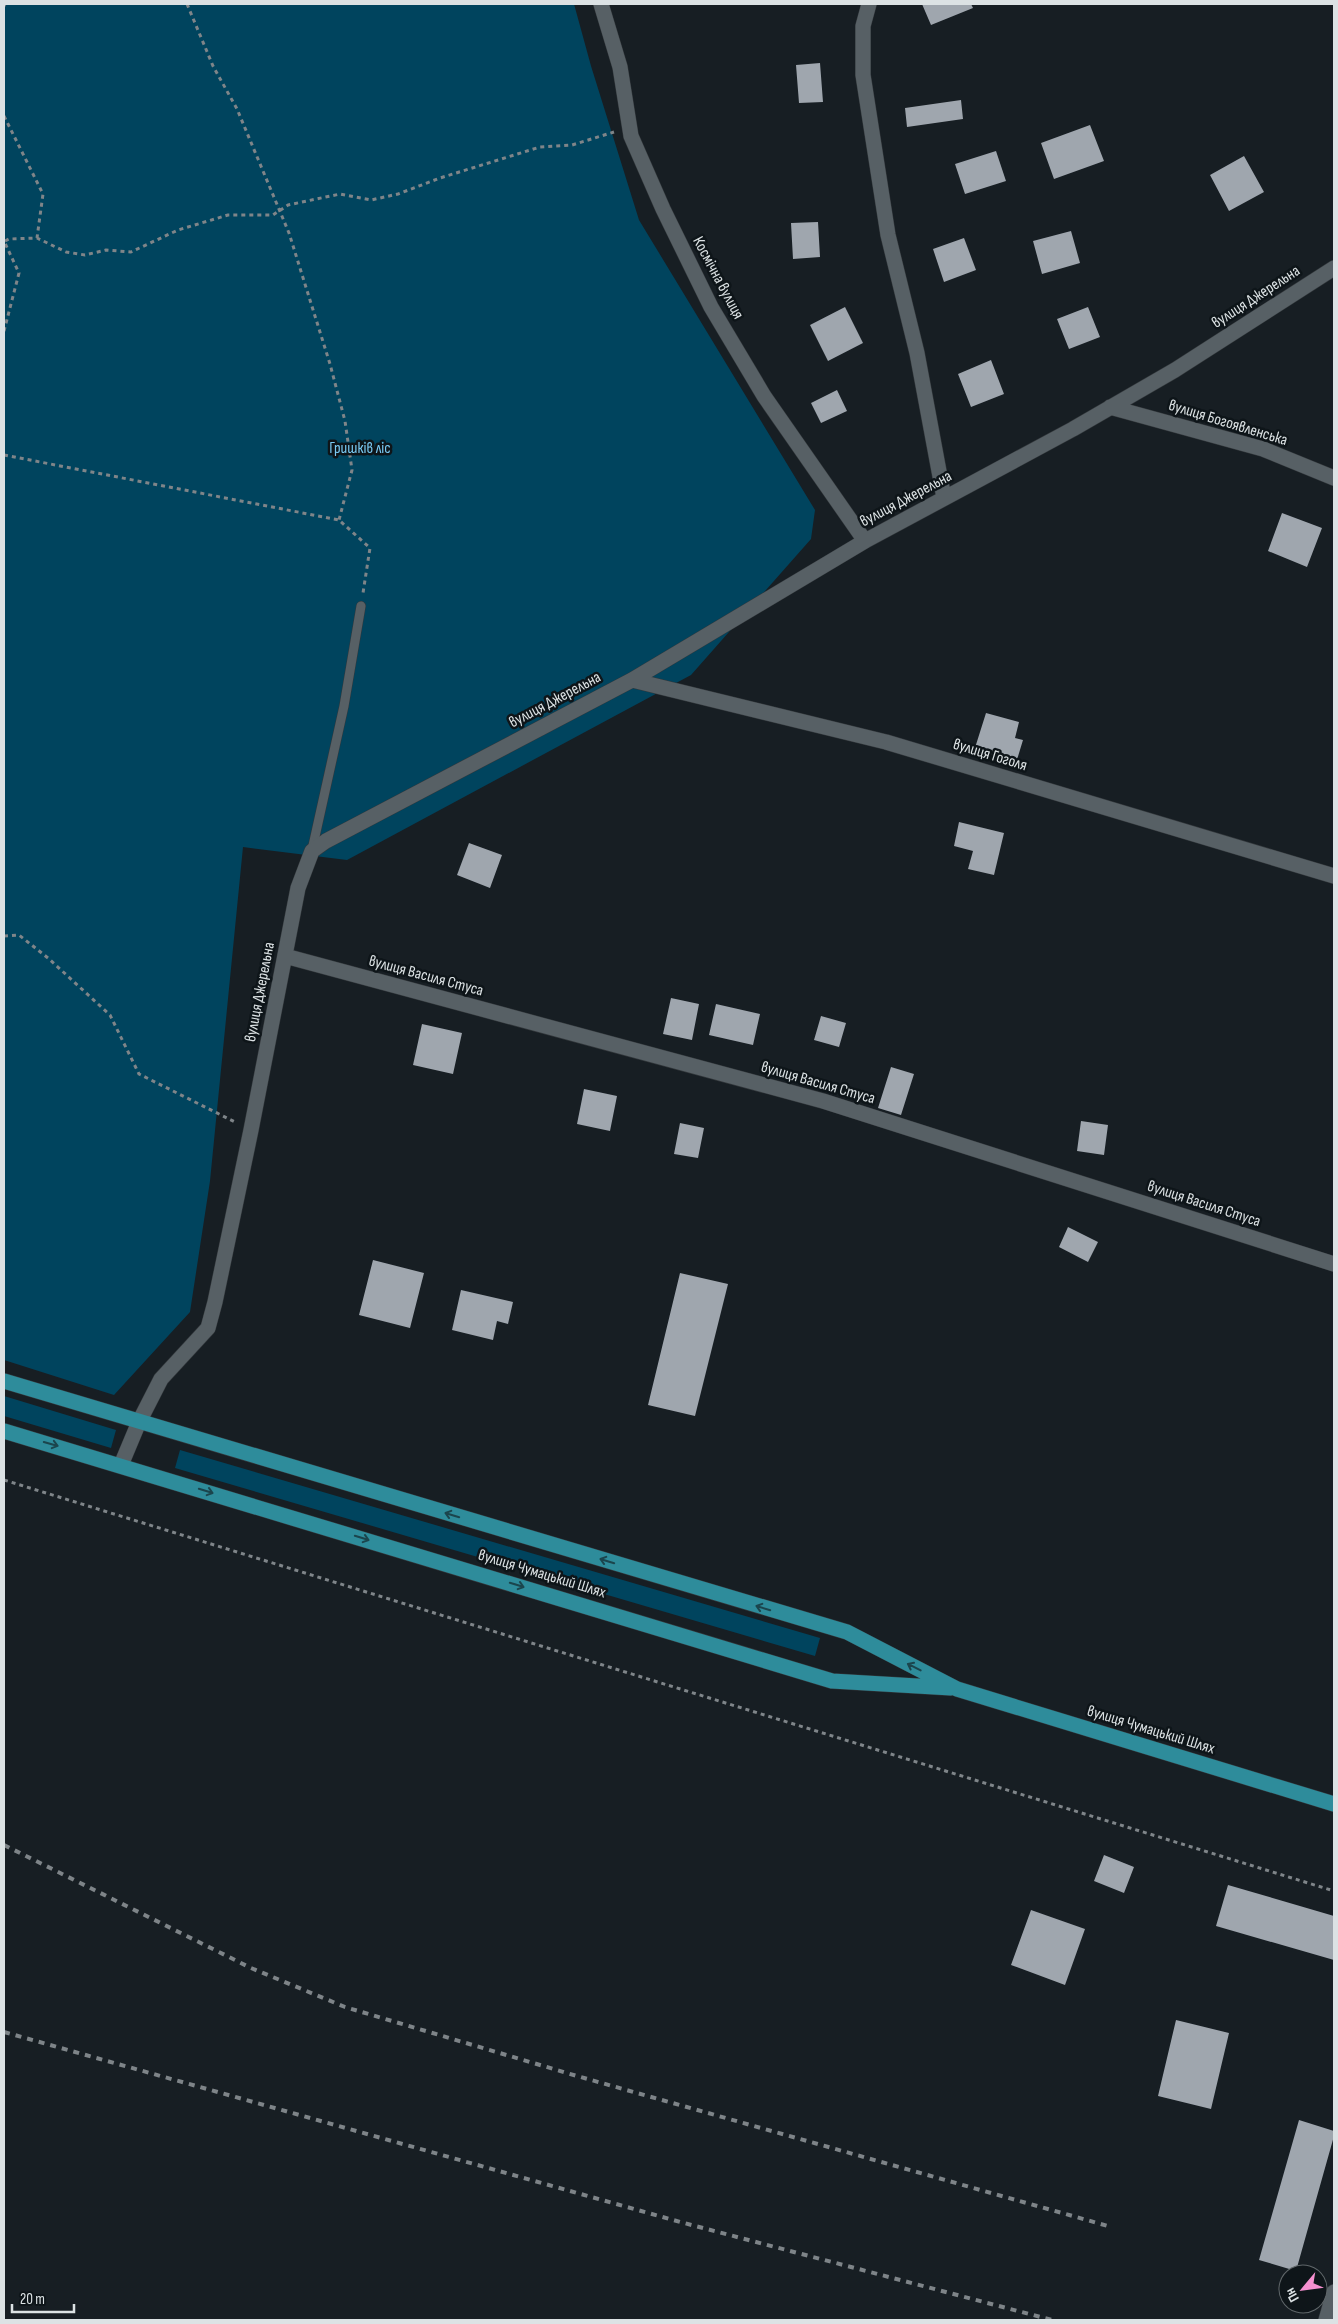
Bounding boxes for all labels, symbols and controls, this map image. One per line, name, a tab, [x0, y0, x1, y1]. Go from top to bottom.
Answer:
street label: Космічна вулиця	[688, 233, 748, 323]
street label: вулиця Джерельна	[1208, 261, 1304, 333]
street label: вулиця Богоявленська	[1166, 396, 1290, 450]
park label: Гришків ліс	[329, 439, 391, 458]
street label: вулиця Джерельна	[857, 467, 955, 531]
street label: вулиця Джерельна	[506, 668, 604, 732]
street label: вулиця Гоголя	[951, 735, 1029, 775]
street label: вулиця Джерельна	[241, 941, 279, 1043]
street label: вулиця Василя Стуса	[367, 952, 485, 1000]
street label: вулиця Василя Стуса	[759, 1058, 877, 1108]
street label: вулиця Василя Стуса	[1145, 1177, 1263, 1231]
one-way arrow	[42, 1440, 58, 1450]
one-way arrow	[198, 1486, 214, 1496]
one-way arrow	[444, 1509, 460, 1519]
one-way arrow	[353, 1534, 369, 1543]
street label: вулиця Чумацький Шлях	[476, 1546, 608, 1602]
one-way arrow	[600, 1556, 616, 1566]
one-way arrow	[509, 1581, 525, 1591]
one-way arrow	[755, 1602, 771, 1612]
one-way arrow	[907, 1661, 922, 1671]
street label: вулиця Чумацький Шлях	[1085, 1702, 1217, 1758]
north arrow	[1278, 2264, 1328, 2314]
scale bar	[12, 2282, 75, 2314]
text: Пн	[1281, 2285, 1303, 2305]
text: 20 m	[20, 2290, 45, 2309]

